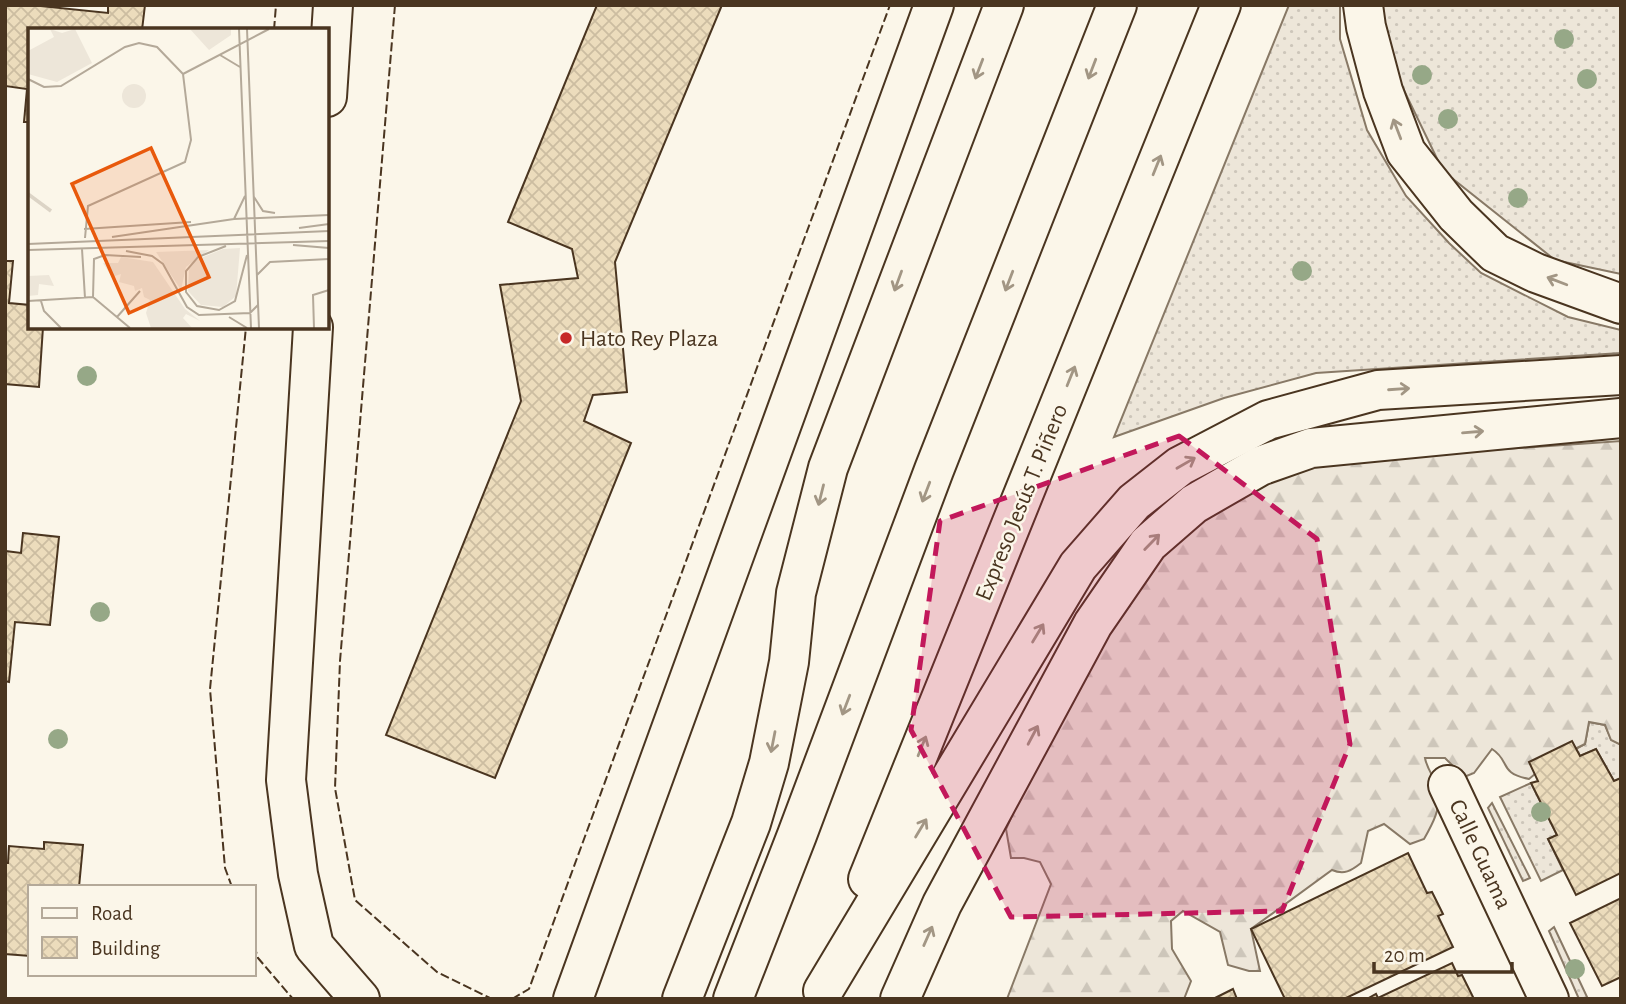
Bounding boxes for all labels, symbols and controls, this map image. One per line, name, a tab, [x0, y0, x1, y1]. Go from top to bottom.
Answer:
inset map	[28, 28, 329, 329]
one-way arrow	[972, 57, 985, 79]
one-way arrow	[1085, 57, 1098, 79]
one-way arrow	[1390, 118, 1403, 140]
one-way arrow	[1151, 155, 1164, 177]
one-way arrow	[1001, 269, 1014, 291]
one-way arrow	[890, 270, 903, 292]
one-way arrow	[1546, 273, 1568, 286]
place label: Hato Rey Plaza	[580, 327, 718, 351]
marker: Hato Rey Plaza	[558, 330, 574, 346]
one-way arrow	[1066, 366, 1079, 387]
one-way arrow	[1387, 382, 1410, 395]
street label: Expreso Jesús T. Piñero	[971, 401, 1072, 604]
one-way arrow	[1462, 425, 1484, 438]
one-way arrow	[1176, 456, 1196, 470]
one-way arrow	[919, 481, 931, 503]
one-way arrow	[814, 483, 827, 506]
one-way arrow	[1143, 533, 1160, 550]
one-way arrow	[1032, 623, 1046, 643]
one-way arrow	[839, 694, 851, 716]
one-way arrow	[1027, 725, 1040, 746]
one-way arrow	[766, 730, 779, 753]
one-way arrow	[916, 736, 929, 757]
street label: Calle Guama	[1444, 796, 1516, 913]
one-way arrow	[914, 818, 928, 838]
legend	[28, 885, 256, 976]
text: Road	[91, 903, 133, 924]
one-way arrow	[921, 926, 935, 947]
scale bar	[1374, 930, 1512, 974]
text: Building	[91, 938, 161, 959]
text: 20 m	[1384, 945, 1425, 966]

